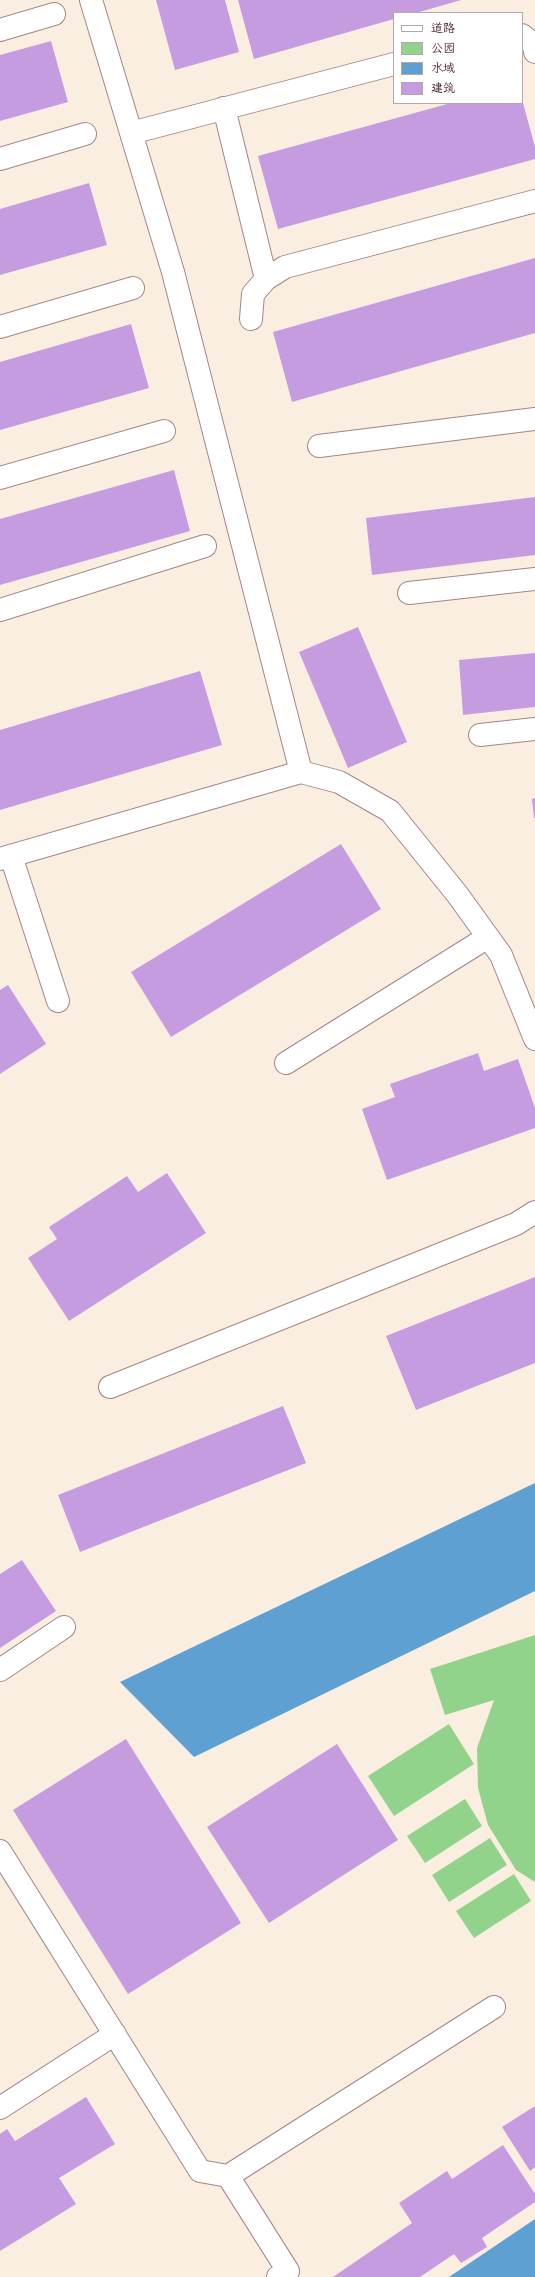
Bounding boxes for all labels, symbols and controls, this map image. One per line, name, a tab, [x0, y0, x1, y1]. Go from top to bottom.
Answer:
legend	[393, 12, 523, 104]
text: 道路	[431, 21, 455, 36]
text: 公园	[431, 41, 455, 56]
text: 水域	[431, 61, 455, 76]
text: 建筑	[431, 81, 455, 96]

